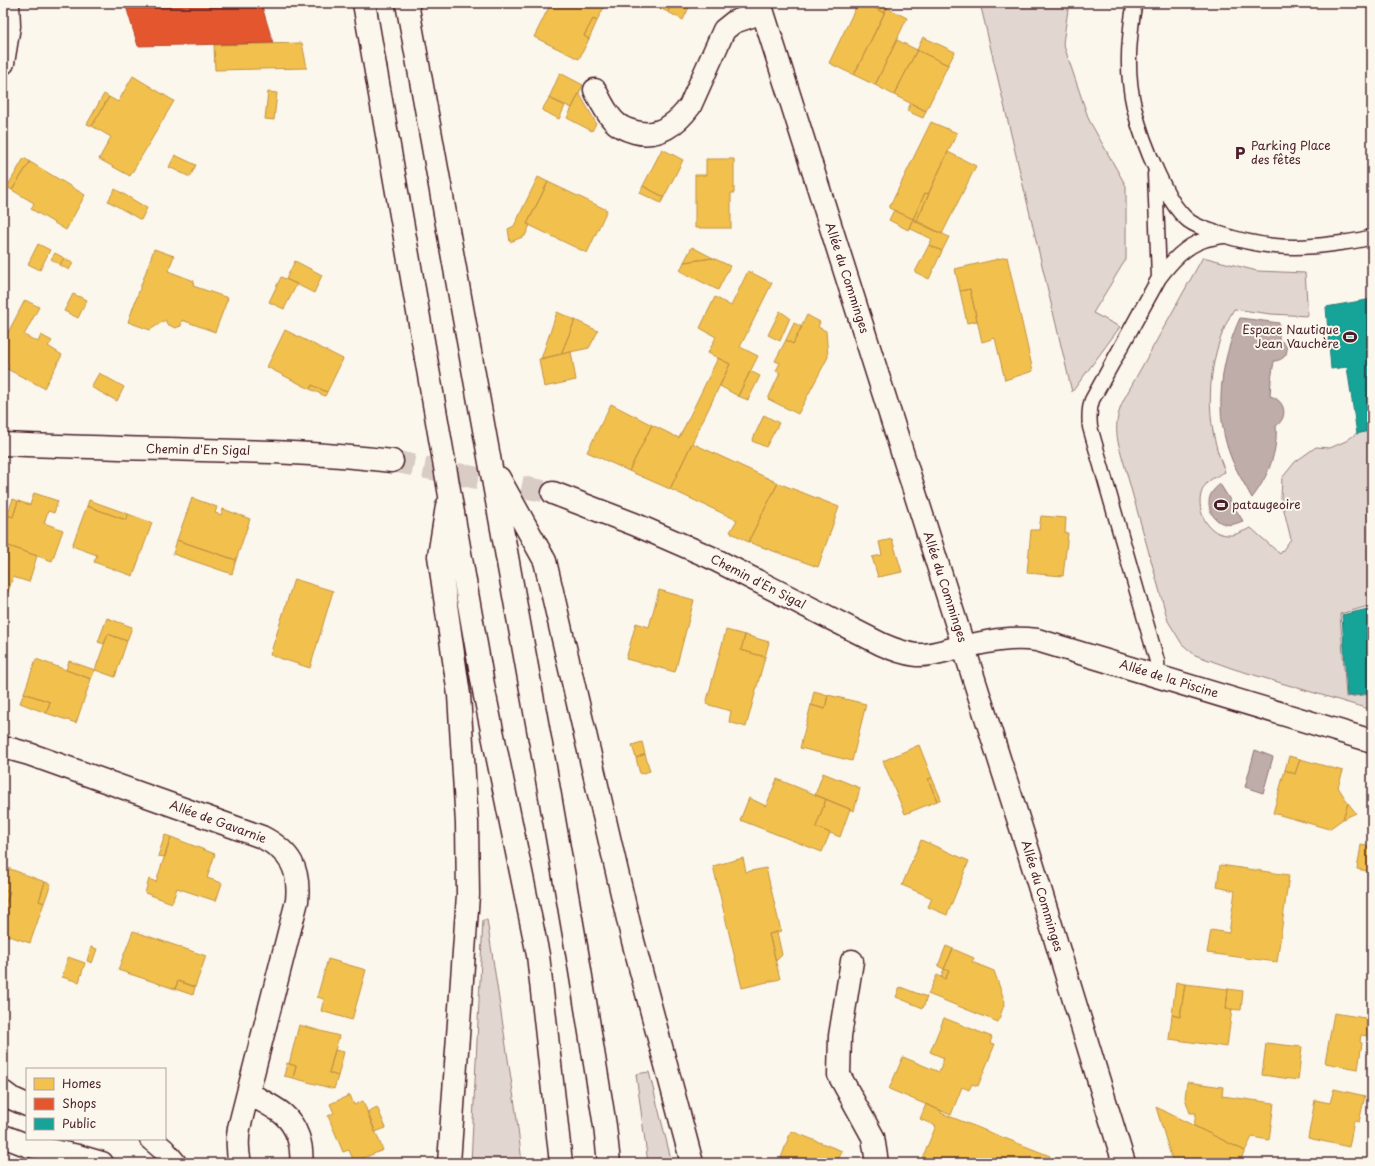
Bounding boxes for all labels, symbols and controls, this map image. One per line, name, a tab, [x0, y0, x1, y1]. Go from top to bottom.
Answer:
place label: Parking Place des fêtes	[1251, 136, 1331, 168]
parking icon: Parking Place des fêtes	[1232, 145, 1248, 161]
street label: Allée du Comminges	[822, 220, 875, 336]
place label: Espace Nautique Jean Vauchère	[1242, 320, 1339, 352]
sports icon: Espace Nautique Jean Vauchère	[1342, 329, 1358, 345]
street label: Chemin d'En Sigal	[146, 439, 250, 459]
place label: pataugeoire	[1232, 495, 1301, 513]
sports icon: pataugeoire	[1213, 497, 1229, 513]
street label: Allée du Comminges	[920, 529, 973, 645]
street label: Chemin d'En Sigal	[708, 549, 809, 613]
street label: Allée de la Piscine	[1118, 654, 1221, 702]
street label: Allée de Gavarnie	[167, 795, 270, 847]
street label: Allée du Comminges	[1017, 838, 1069, 954]
legend	[26, 1068, 166, 1140]
text: Homes	[62, 1074, 101, 1092]
text: Shops	[62, 1094, 97, 1112]
text: Public	[62, 1114, 96, 1132]

